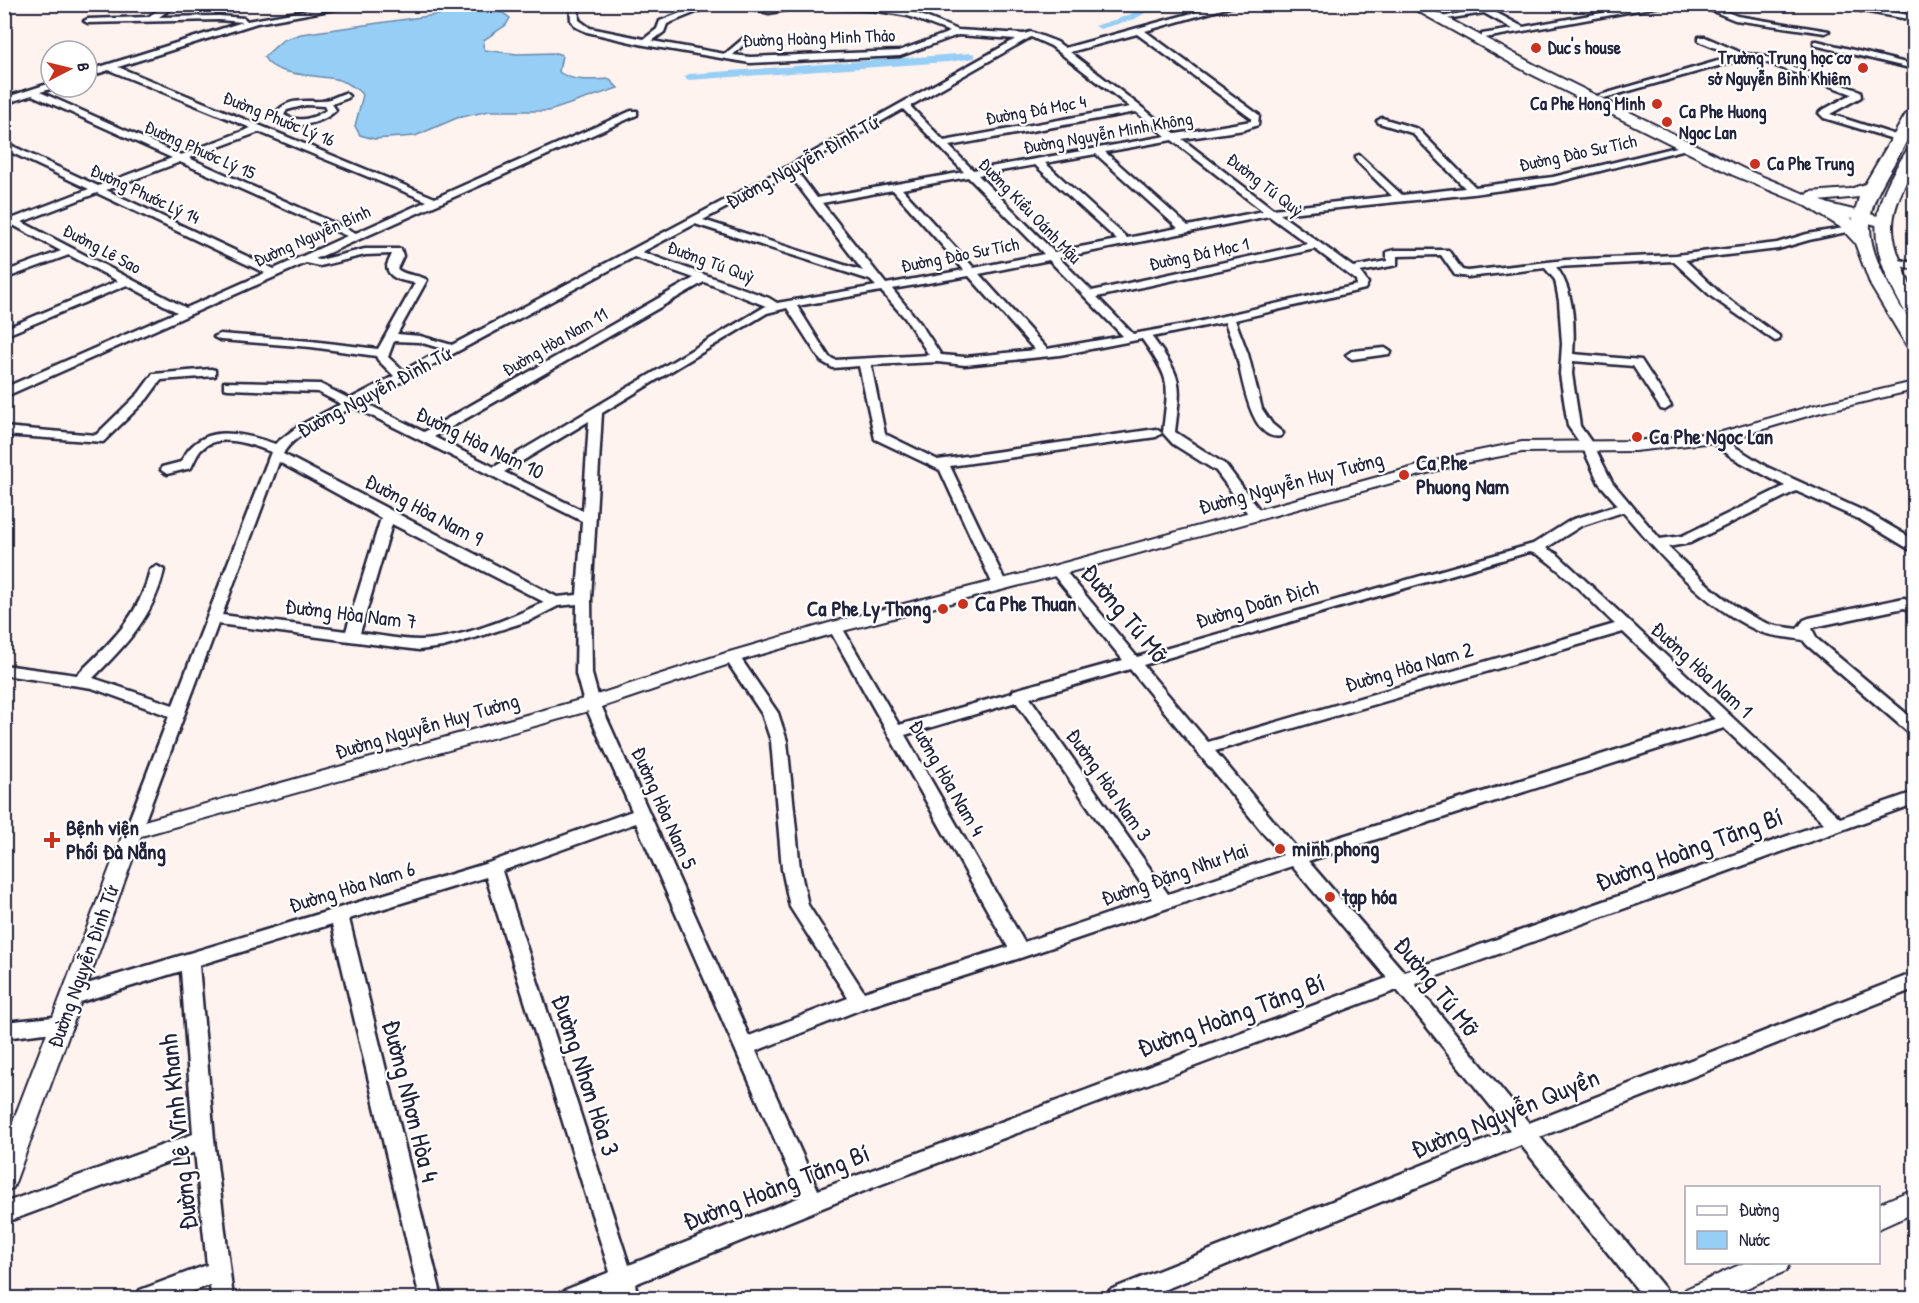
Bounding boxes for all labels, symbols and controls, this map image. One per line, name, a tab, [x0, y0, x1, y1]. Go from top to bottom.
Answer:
street label: Đường Hoàng Minh Thảo	[742, 22, 896, 53]
place label: Duc's house	[1548, 35, 1622, 60]
north arrow	[39, 39, 99, 99]
marker: Duc's house	[1529, 41, 1543, 55]
place label: Trường Trung học cơ sở Nguyễn Bỉnh Khiêm	[1707, 45, 1853, 92]
marker: Trường Trung học cơ sở Nguyễn Bỉnh Khiêm	[1856, 61, 1870, 75]
text: B	[72, 62, 95, 73]
street label: Đường Phước Lý 16	[220, 85, 339, 152]
street label: Đường Đá Mọc 4	[984, 88, 1088, 131]
place label: Ca Phe Hong Minh	[1530, 91, 1645, 117]
marker: Ca Phe Hong Minh	[1650, 97, 1664, 111]
place label: Ca Phe Huong Ngoc Lan	[1679, 99, 1767, 146]
street label: Đường Nguyễn Minh Không	[1021, 105, 1195, 160]
street label: Đường Nguyễn Đình Tứ	[720, 107, 885, 215]
street label: Đường Phước Lý 15	[141, 114, 260, 185]
marker: Ca Phe Huong Ngoc Lan	[1660, 115, 1674, 129]
street label: Đường Đào Sư Tích	[1517, 128, 1639, 177]
street label: Đường Tú Quỳ	[1222, 147, 1309, 223]
place label: Ca Phe Trung	[1767, 151, 1854, 177]
street label: Đường Kiều Oánh Mậu	[973, 152, 1087, 269]
street label: Đường Phước Lý 14	[86, 157, 204, 230]
marker: Ca Phe Trung	[1748, 157, 1762, 171]
street label: Đường Nguyễn Bính	[249, 198, 375, 272]
street label: Đường Lê Sao	[59, 218, 146, 280]
street label: Đường Đào Sư Tích	[899, 231, 1021, 278]
street label: Đường Đá Mọc 1	[1147, 231, 1251, 276]
street label: Đường Tú Quỳ	[664, 234, 759, 289]
street label: Đường Hòa Nam 11	[498, 301, 612, 382]
street label: Đường Nguyễn Đình Tứ	[292, 338, 457, 444]
street label: Đường Hòa Nam 10	[411, 399, 549, 486]
place label: Ca Phe Ngoc Lan	[1649, 422, 1773, 452]
marker: Ca Phe Ngoc Lan	[1630, 430, 1644, 444]
street label: Đường Nguyễn Huy Tưởng	[1195, 444, 1386, 521]
place label: Ca Phe Phuong Nam	[1416, 448, 1509, 502]
street label: Đường Hòa Nam 9	[360, 466, 489, 553]
marker: Ca Phe Phuong Nam	[1397, 468, 1411, 482]
street label: Đường Tú Mỡ	[1074, 556, 1178, 671]
street label: Đường Doãn Địch	[1192, 572, 1322, 635]
place label: Ca Phe Thuan	[975, 589, 1076, 618]
street label: Đường Hòa Nam 7	[284, 591, 419, 636]
place label: Ca Phe Ly Thong	[807, 594, 931, 624]
marker: Ca Phe Thuan	[956, 597, 970, 611]
marker: Ca Phe Ly Thong	[936, 602, 950, 616]
street label: Đường Hòa Nam 1	[1645, 615, 1760, 724]
street label: Đường Hòa Nam 2	[1342, 634, 1476, 699]
street label: Đường Nguyễn Huy Tưởng	[332, 685, 522, 766]
street label: Đường Hòa Nam 4	[902, 714, 993, 841]
street label: Đường Hòa Nam 3	[1060, 723, 1159, 847]
street label: Đường Hòa Nam 5	[625, 742, 704, 874]
street label: Đường Hoàng Tăng Bí	[1590, 798, 1788, 899]
place label: Bệnh viện Phổi Đà Nẵng	[66, 813, 166, 867]
marker: Bệnh viện Phổi Đà Nẵng	[43, 831, 61, 849]
place label: minh phong	[1292, 834, 1379, 864]
street label: Đường Đặng Như Mai	[1097, 835, 1252, 912]
marker: minh phong	[1273, 842, 1287, 856]
street label: Đường Hòa Nam 6	[285, 854, 418, 919]
street label: Đường Nguyễn Đình Tứ	[40, 880, 126, 1052]
place label: tạp hóa	[1341, 882, 1398, 912]
marker: tạp hóa	[1323, 890, 1337, 904]
street label: Đường Tú Mỡ	[1386, 928, 1489, 1044]
street label: Đường Hoàng Tăng Bí	[1132, 964, 1330, 1065]
street label: Đường Nhơn Hòa 3	[544, 990, 629, 1160]
street label: Đường Nhơn Hòa 4	[374, 1016, 449, 1186]
street label: Đường Lê Vĩnh Khanh	[150, 1032, 205, 1232]
street label: Đường Nguyễn Quyền	[1406, 1059, 1604, 1166]
street label: Đường Hoàng Tăng Bí	[677, 1135, 874, 1238]
legend	[1685, 1186, 1880, 1264]
text: Đường	[1739, 1197, 1780, 1222]
text: Nước	[1739, 1227, 1770, 1252]

